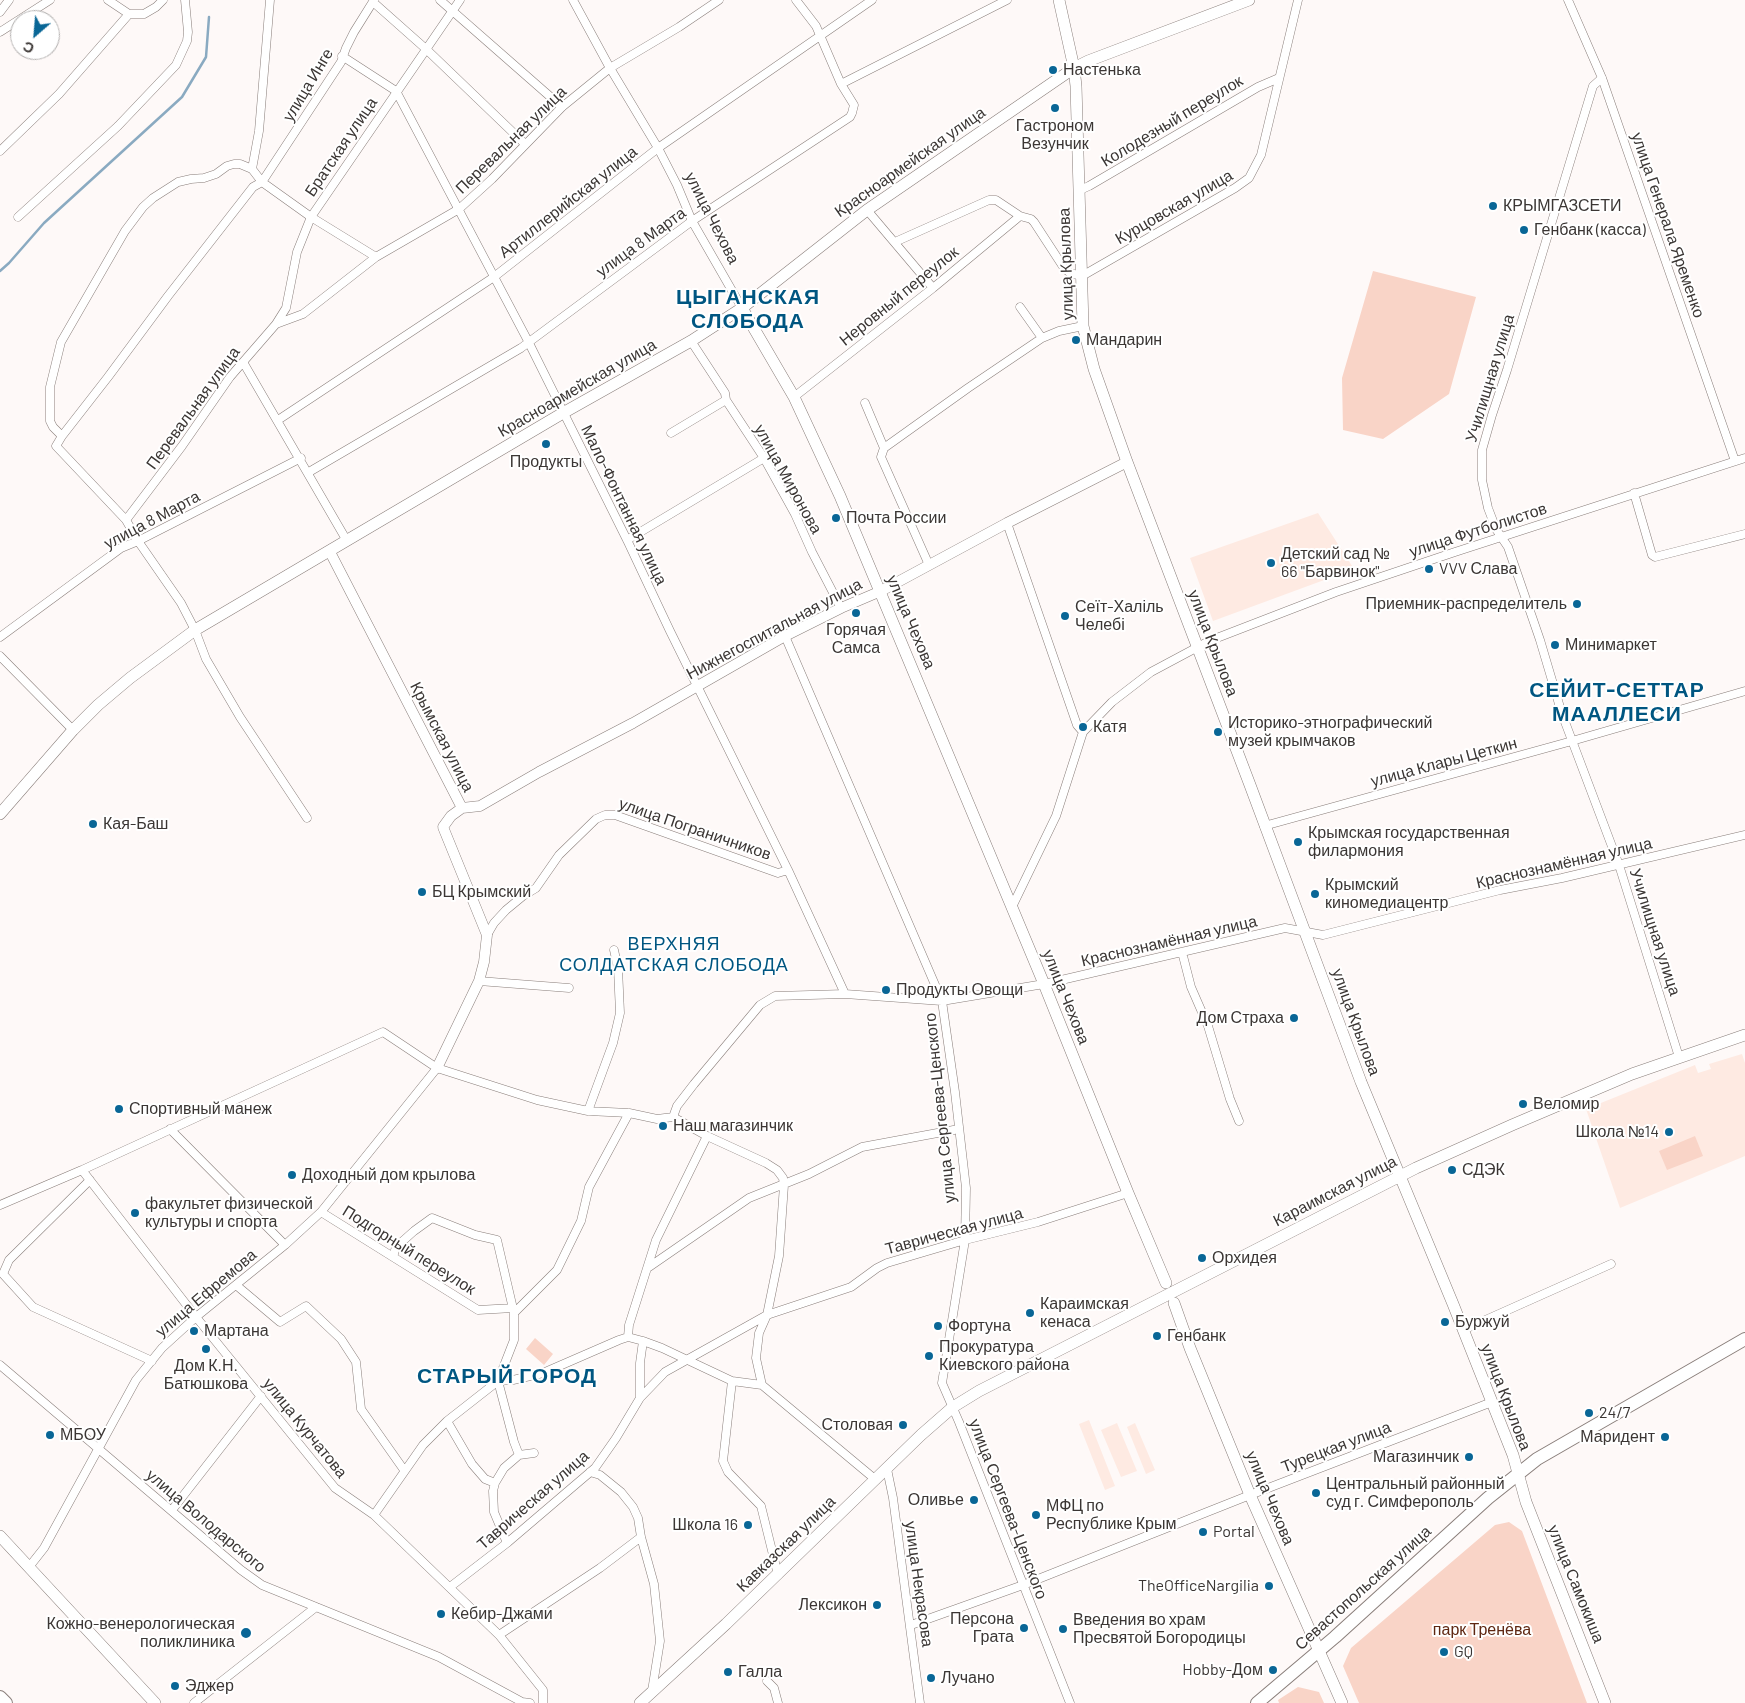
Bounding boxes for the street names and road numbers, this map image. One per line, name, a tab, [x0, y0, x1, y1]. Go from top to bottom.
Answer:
street label: улица Инге	[279, 45, 337, 125]
street label: Колодезный переулок	[1098, 71, 1246, 171]
street label: Перевальная улица	[452, 82, 570, 198]
street label: Братская улица	[301, 94, 381, 200]
street label: Красноармейская улица	[831, 103, 989, 221]
street label: улица Генерала Яременко	[1627, 130, 1709, 320]
street label: Артиллерийская улица	[495, 142, 641, 262]
street label: Курцовская улица	[1112, 166, 1236, 248]
street label: улица Чехова	[681, 169, 743, 267]
street label: улица 8 Марта	[593, 203, 689, 281]
street label: улица Крылова	[1054, 207, 1078, 321]
street label: Неровный переулок	[836, 242, 962, 350]
street label: Училищная улица	[1461, 312, 1519, 444]
street label: Красноармейская улица	[494, 335, 660, 441]
street label: Перевальная улица	[142, 343, 244, 473]
street label: улица Миронова	[750, 421, 826, 537]
street label: Мало-Фонтанная улица	[577, 422, 671, 588]
street label: улица 8 Марта	[101, 487, 203, 553]
street label: улица Футболистов	[1407, 499, 1549, 561]
street label: улица Чехова	[883, 572, 939, 672]
street label: Нижнегоспитальная улица	[683, 574, 865, 684]
street label: улица Крылова	[1184, 587, 1242, 699]
street label: Крымская улица	[406, 679, 478, 795]
street label: улица Клары Цеткин	[1369, 733, 1519, 791]
street label: улица Пограничников	[616, 794, 774, 864]
street label: Краснознамённая улица	[1474, 833, 1654, 893]
street label: Училищная улица	[1625, 866, 1685, 998]
street label: Краснознамённая улица	[1079, 911, 1259, 971]
street label: улица Чехова	[1038, 947, 1094, 1047]
street label: улица Крылова	[1328, 966, 1384, 1078]
street label: улица Сергеева-Ценского	[920, 1012, 960, 1204]
street label: Караимская улица	[1270, 1152, 1400, 1230]
street label: Подгорный переулок	[339, 1201, 479, 1299]
street label: Таврическая улица	[883, 1203, 1025, 1259]
street label: улица Ефремова	[152, 1245, 260, 1341]
street label: улица Крылова	[1477, 1341, 1535, 1453]
street label: улица Курчатова	[259, 1374, 351, 1482]
street label: улица Сергеева-Ценского	[965, 1416, 1051, 1602]
street label: Турецкая улица	[1279, 1417, 1393, 1477]
street label: Таврическая улица	[473, 1446, 593, 1554]
street label: улица Чехова	[1242, 1448, 1298, 1548]
street label: улица Володарского	[142, 1465, 270, 1577]
street label: Кавказская улица	[733, 1492, 839, 1596]
street label: улица Некрасова	[901, 1520, 937, 1648]
street label: Севастопольская улица	[1291, 1522, 1435, 1654]
street label: улица Самокиша	[1544, 1522, 1608, 1646]

